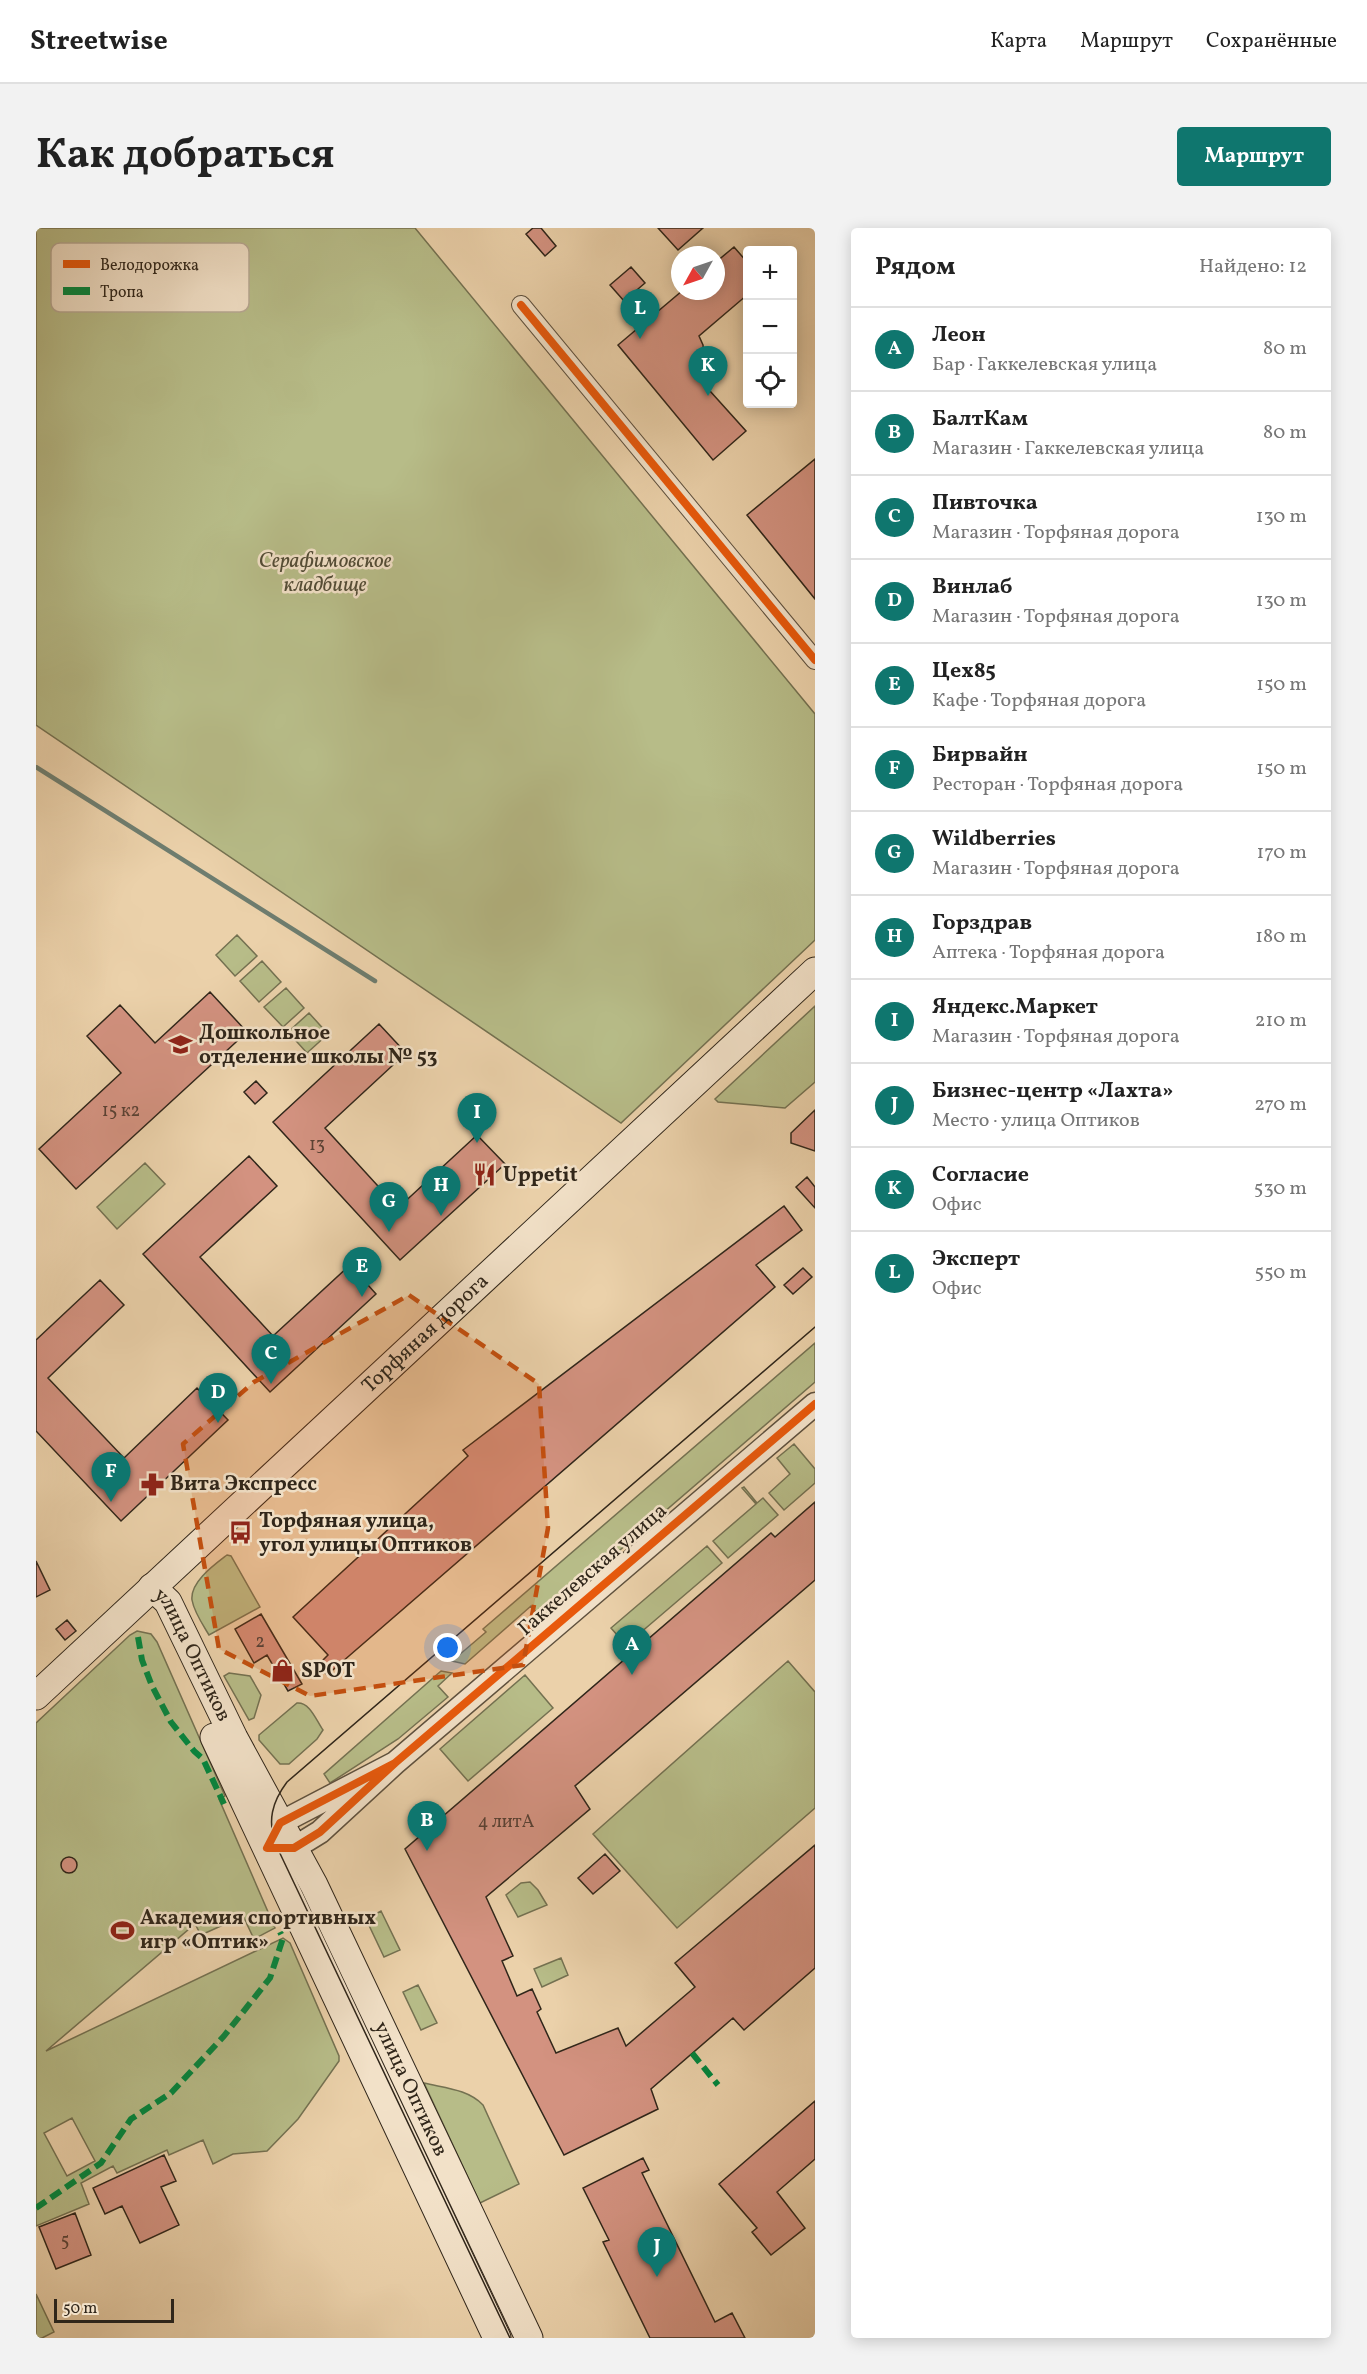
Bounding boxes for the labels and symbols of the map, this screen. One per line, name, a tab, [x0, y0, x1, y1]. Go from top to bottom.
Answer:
legend	[51, 243, 249, 312]
north arrow	[671, 246, 725, 300]
text: Велодорожка	[100, 255, 199, 277]
text: Тропа	[100, 282, 144, 304]
pin: L	[620, 290, 660, 339]
pin: K	[688, 346, 728, 396]
park label: Серафимовское кладбище	[259, 547, 392, 600]
place label: Дошкольное отделение школы № 53	[199, 1019, 438, 1072]
school or university icon: Дошкольное отделение школы № 53	[168, 1032, 194, 1058]
pin: I	[458, 1094, 496, 1143]
house number: 15 к2	[102, 1099, 140, 1124]
house number: 13	[309, 1133, 325, 1158]
place label: Uppetit	[503, 1161, 578, 1190]
restaurant icon: Uppetit	[472, 1162, 498, 1188]
pin: H	[422, 1166, 460, 1216]
pin: G	[370, 1182, 408, 1232]
pin: E	[342, 1248, 382, 1297]
street label: Торфяная дорога	[356, 1267, 495, 1400]
pin: C	[252, 1334, 290, 1384]
pin: D	[198, 1374, 237, 1423]
pin: F	[92, 1452, 130, 1502]
place label: Вита Экспресс	[170, 1470, 317, 1499]
pharmacy icon: Вита Экспресс	[139, 1471, 165, 1497]
street label: Гаккелевская улица	[512, 1497, 674, 1643]
place label: Торфяная улица, угол улицы Оптиков	[259, 1507, 472, 1560]
bus stop icon: Торфяная улица, угол улицы Оптиков	[228, 1520, 254, 1546]
street label: улица Оптиков	[147, 1581, 238, 1726]
pin: A	[612, 1626, 652, 1675]
house number: 2	[255, 1630, 265, 1655]
your location	[433, 1633, 462, 1662]
place label: SPOT	[301, 1657, 356, 1686]
shop icon: SPOT	[270, 1658, 296, 1684]
pin: B	[408, 1802, 446, 1851]
house number: 4 литА	[478, 1810, 535, 1835]
place label: Академия спортивных игр «Оптик»	[140, 1904, 376, 1957]
sports icon: Академия спортивных игр «Оптик»	[109, 1917, 135, 1943]
street label: улица Оптиков	[366, 2016, 455, 2161]
pin: J	[638, 2228, 676, 2277]
house number: 5	[61, 2229, 69, 2254]
scale bar	[54, 2296, 174, 2324]

